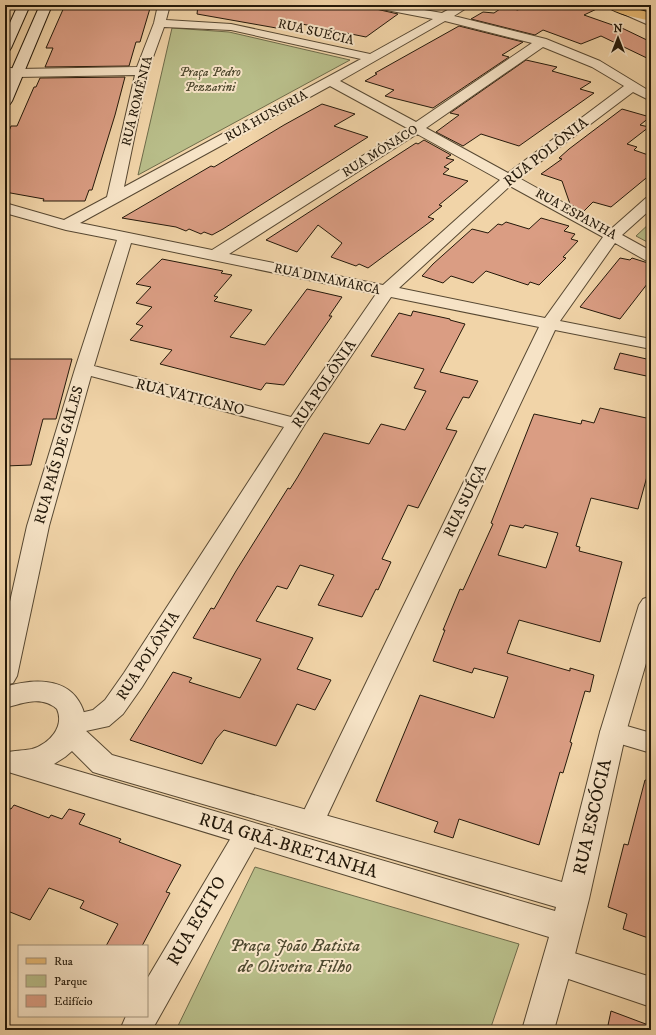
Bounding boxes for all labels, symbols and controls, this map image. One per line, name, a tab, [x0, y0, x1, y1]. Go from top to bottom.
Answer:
street label: RUA SUÉCIA	[276, 15, 356, 49]
north arrow	[598, 18, 638, 58]
text: N	[613, 22, 623, 36]
street label: RUA ROMÊNIA	[118, 54, 156, 148]
park label: Praça Pedro Pezzarini	[179, 64, 241, 95]
street label: RUA HUNGRIA	[222, 86, 311, 145]
street label: RUA POLÔNIA	[500, 113, 592, 191]
street label: RUA MÔNACO	[339, 121, 421, 181]
street label: RUA ESPANHA	[533, 185, 620, 243]
street label: RUA DINAMARCA	[272, 260, 382, 298]
street label: RUA POLÔNIA	[288, 336, 361, 432]
street label: RUA VATICANO	[134, 374, 246, 420]
street label: RUA PAÍS DE GALES	[29, 383, 88, 526]
street label: RUA SUÍÇA	[438, 461, 491, 541]
street label: RUA POLÔNIA	[112, 608, 184, 704]
street label: RUA ESCÓCIA	[569, 756, 617, 877]
street label: RUA GRÃ-BRETANHA	[196, 807, 381, 884]
street label: RUA EGITO	[163, 872, 231, 970]
park label: Praça João Batista de Oliveira Filho	[230, 935, 360, 978]
legend	[18, 945, 148, 1017]
text: Rua	[54, 954, 74, 969]
text: Parque	[54, 974, 87, 989]
text: Edifício	[54, 994, 93, 1009]

